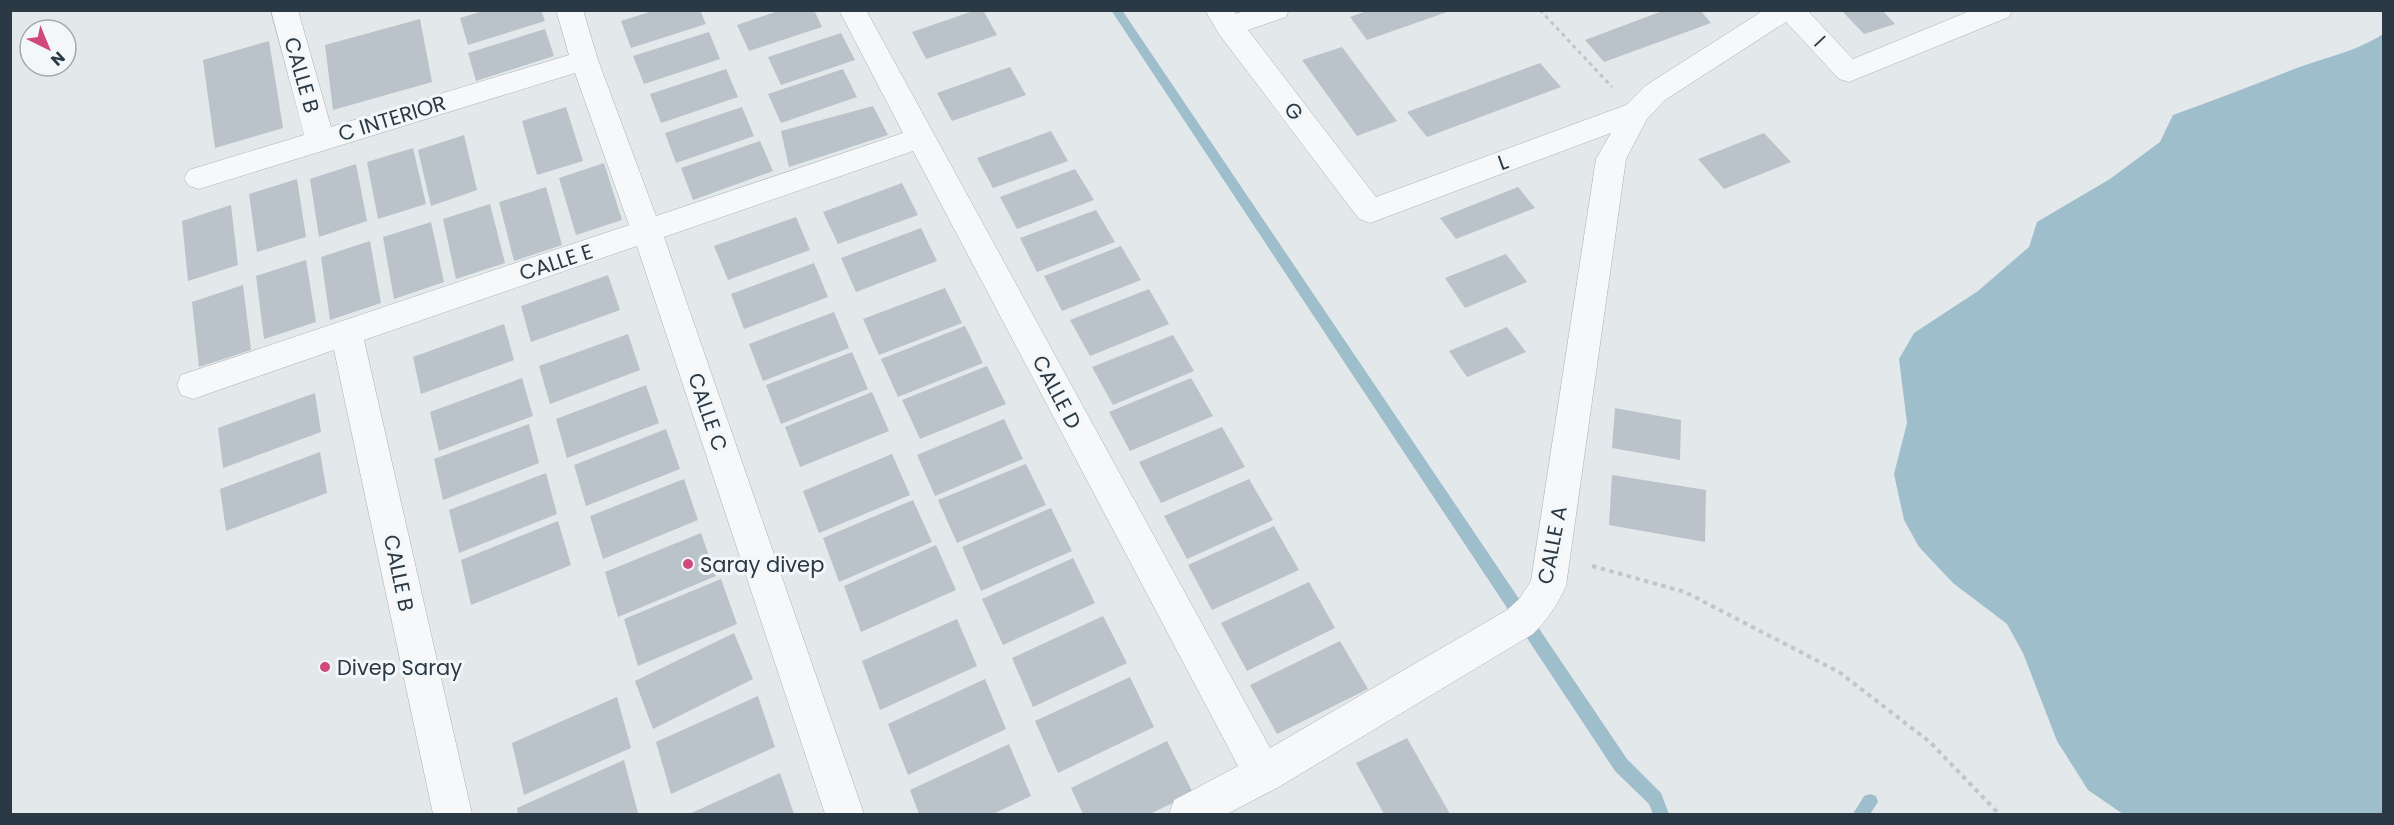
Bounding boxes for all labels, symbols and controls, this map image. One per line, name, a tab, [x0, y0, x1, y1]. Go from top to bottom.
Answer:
north arrow	[18, 18, 78, 78]
street label: I	[1808, 29, 1832, 53]
street label: CALLE B	[277, 34, 327, 116]
text: N	[46, 46, 70, 71]
street label: C INTERIOR	[335, 88, 449, 148]
street label: G	[1278, 96, 1310, 126]
street label: L	[1494, 147, 1512, 177]
street label: CALLE E	[516, 237, 596, 287]
street label: CALLE D	[1025, 350, 1089, 434]
street label: CALLE C	[681, 369, 735, 455]
street label: CALLE A	[1530, 503, 1574, 587]
street label: CALLE B	[377, 532, 421, 614]
place label: Saray divep	[700, 550, 824, 579]
marker: Saray divep	[681, 557, 695, 571]
place label: Divep Saray	[337, 653, 462, 682]
marker: Divep Saray	[318, 660, 332, 674]

